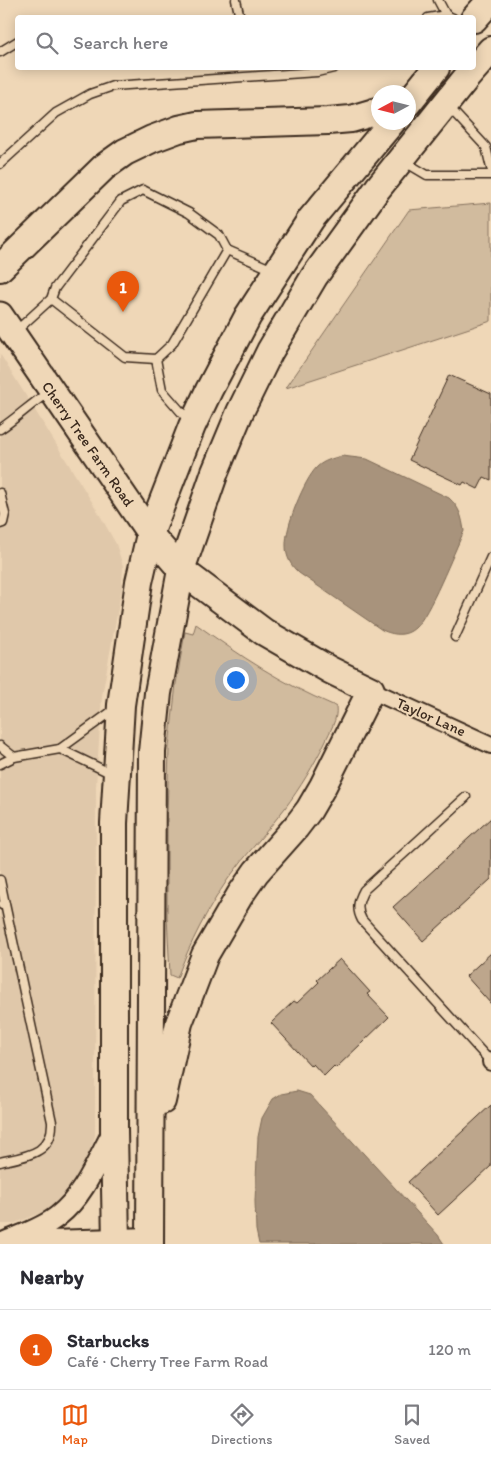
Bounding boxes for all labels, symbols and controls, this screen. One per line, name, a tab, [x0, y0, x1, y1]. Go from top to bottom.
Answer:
search box	[15, 15, 476, 70]
icon: search	[33, 29, 61, 57]
text: Search here	[73, 31, 168, 54]
north arrow	[371, 85, 416, 130]
pin: 1	[107, 271, 139, 312]
street label: Cherry Tree Farm Road	[38, 378, 138, 510]
your location	[223, 667, 249, 693]
street label: Taylor Lane	[394, 694, 468, 740]
text: Nearby	[20, 1264, 84, 1289]
text: Starbucks	[67, 1329, 149, 1352]
text: 1	[32, 1340, 40, 1359]
text: 120 m	[428, 1340, 471, 1359]
text: Café · Cherry Tree Farm Road	[67, 1352, 268, 1371]
tab: Map	[61, 1401, 89, 1448]
tab: Directions	[211, 1401, 272, 1448]
tab: Saved	[394, 1401, 430, 1448]

